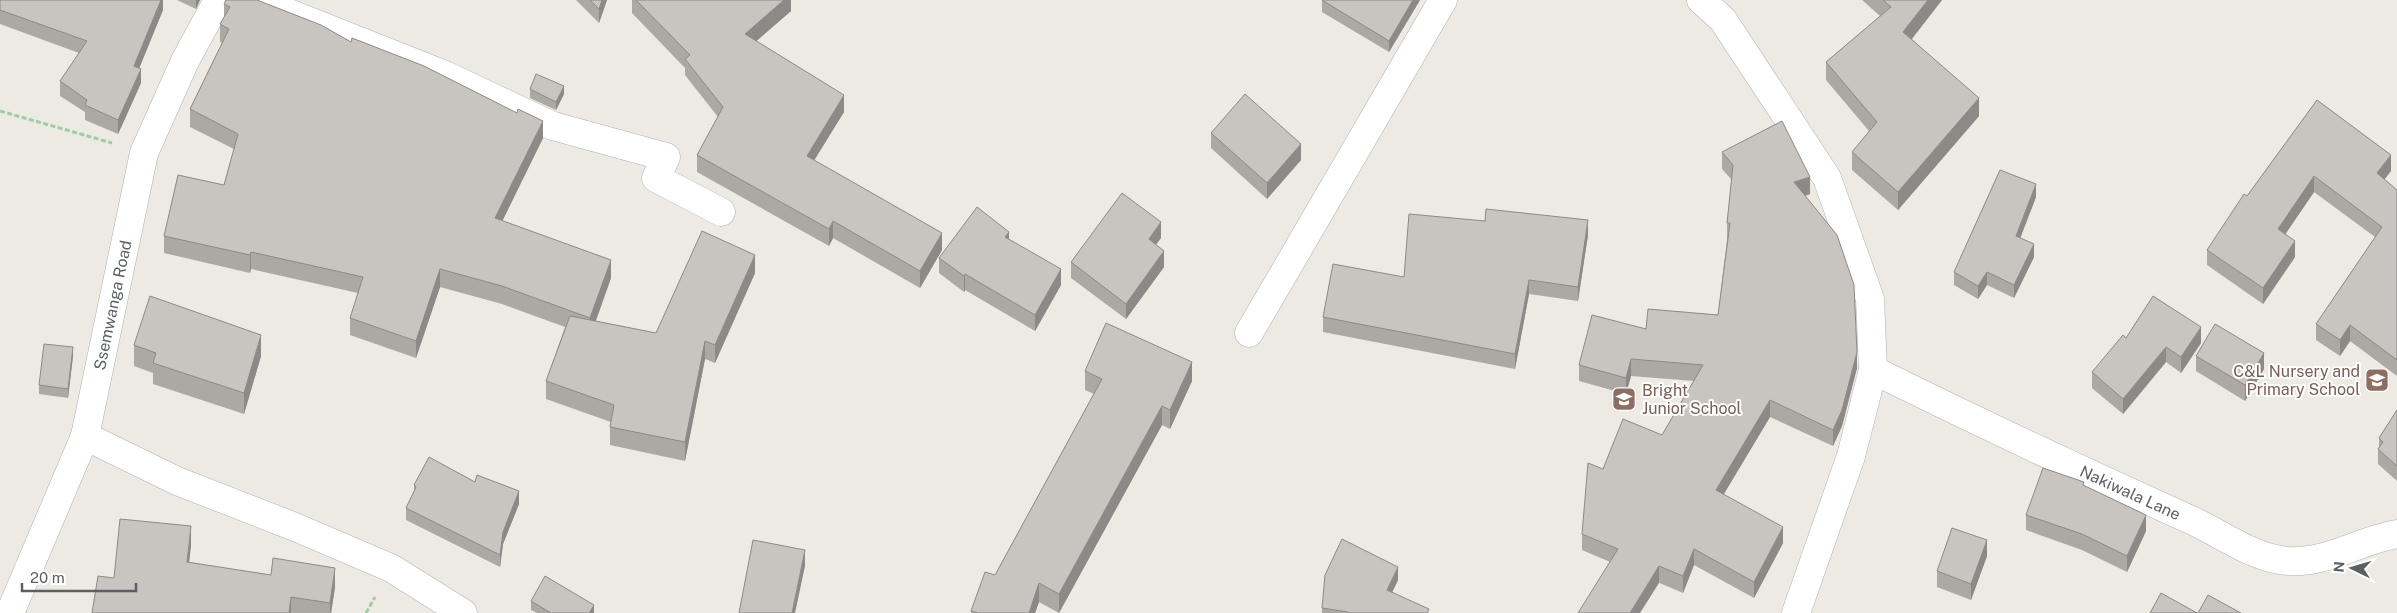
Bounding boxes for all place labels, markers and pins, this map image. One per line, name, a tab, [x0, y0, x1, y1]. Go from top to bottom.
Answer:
place label: C&L Nursery and Primary School	[2233, 362, 2360, 399]
school or university icon: C&L Nursery and Primary School	[2364, 367, 2390, 393]
place label: Bright Junior School	[1642, 381, 1742, 418]
school or university icon: Bright Junior School	[1611, 386, 1637, 412]

